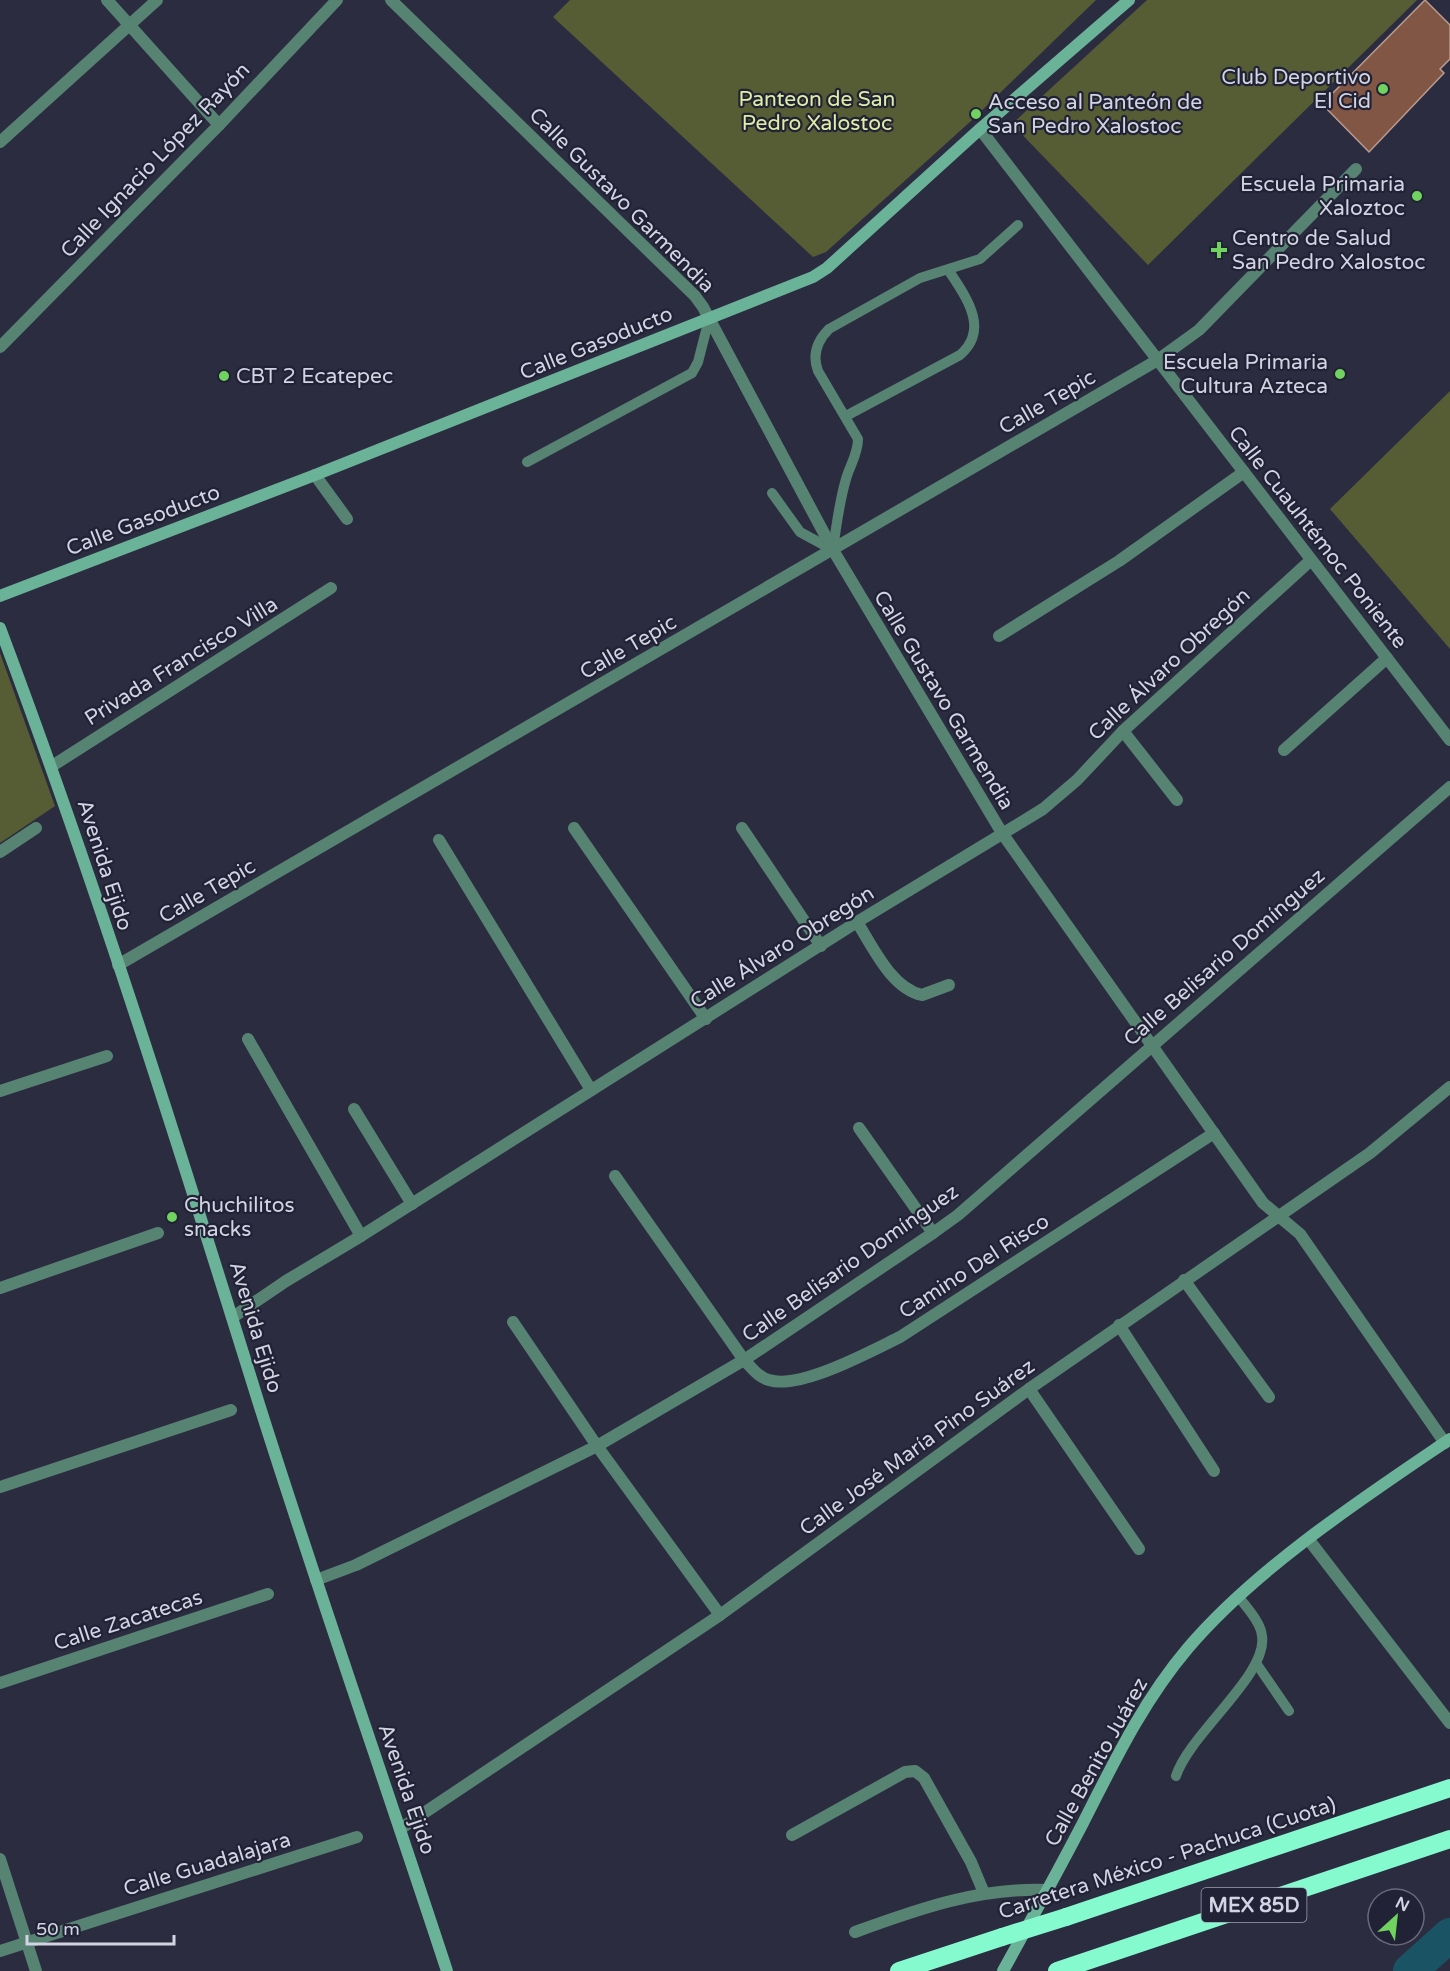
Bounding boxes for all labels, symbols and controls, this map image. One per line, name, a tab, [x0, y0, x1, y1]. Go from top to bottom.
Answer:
street label: Calle Ignacio López Rayón	[56, 58, 255, 263]
place label: Club Deportivo El Cid	[1221, 65, 1371, 114]
marker: Club Deportivo El Cid	[1376, 82, 1390, 96]
park label: Panteon de San Pedro Xalostoc	[739, 87, 895, 136]
place label: Acceso al Panteón de San Pedro Xalostoc	[988, 90, 1202, 139]
street label: Calle Gustavo Garmendia	[524, 103, 719, 298]
marker: Acceso al Panteón de San Pedro Xalostoc	[969, 107, 983, 121]
place label: Escuela Primaria Xaloztoc	[1240, 172, 1405, 221]
marker: Escuela Primaria Xaloztoc	[1410, 189, 1424, 203]
place label: Centro de Salud San Pedro Xalostoc	[1232, 226, 1425, 275]
marker: Centro de Salud San Pedro Xalostoc	[1210, 241, 1228, 259]
street label: Calle Gasoducto	[516, 301, 676, 386]
place label: Escuela Primaria Cultura Azteca	[1163, 350, 1328, 399]
place label: CBT 2 Ecatepec	[236, 364, 393, 389]
street label: Calle Tepic	[995, 365, 1100, 440]
marker: Escuela Primaria Cultura Azteca	[1333, 367, 1347, 381]
marker: CBT 2 Ecatepec	[217, 369, 231, 383]
street label: Calle Cuauhtémoc Poniente	[1223, 421, 1412, 654]
street label: Calle Gasoducto	[63, 480, 224, 561]
street label: Calle Álvaro Obregón	[1083, 583, 1255, 746]
street label: Calle Gustavo Garmendia	[868, 586, 1019, 815]
street label: Privada Francisco Villa	[80, 592, 282, 731]
street label: Calle Tepic	[576, 610, 681, 685]
street label: Avenida Ejido	[72, 796, 137, 934]
street label: Calle Tepic	[155, 854, 260, 929]
street label: Calle Belisario Domínguez	[1119, 863, 1330, 1052]
street label: Calle Álvaro Obregón	[686, 881, 879, 1014]
street label: Calle Belisario Domínguez	[737, 1179, 963, 1348]
place label: Chuchilitos snacks	[184, 1193, 294, 1242]
street label: Camino Del Risco	[894, 1209, 1054, 1324]
marker: Chuchilitos snacks	[165, 1210, 179, 1224]
street label: Avenida Ejido	[224, 1258, 287, 1396]
street label: Calle José María Pino Suárez	[795, 1354, 1040, 1541]
street label: Calle Zacatecas	[51, 1585, 206, 1656]
street label: Calle Benito Juárez	[1040, 1673, 1153, 1851]
street label: Avenida Ejido	[373, 1721, 441, 1858]
street label: Carretera México - Pachuca (Cuota)	[995, 1792, 1339, 1925]
street label: Calle Guadalajara	[120, 1827, 294, 1902]
north arrow	[1366, 1887, 1426, 1947]
road number: MEX 85D	[1202, 1888, 1306, 1922]
text: N	[1392, 1893, 1413, 1916]
scale bar	[27, 1908, 174, 1946]
text: 50 m	[36, 1918, 80, 1940]

